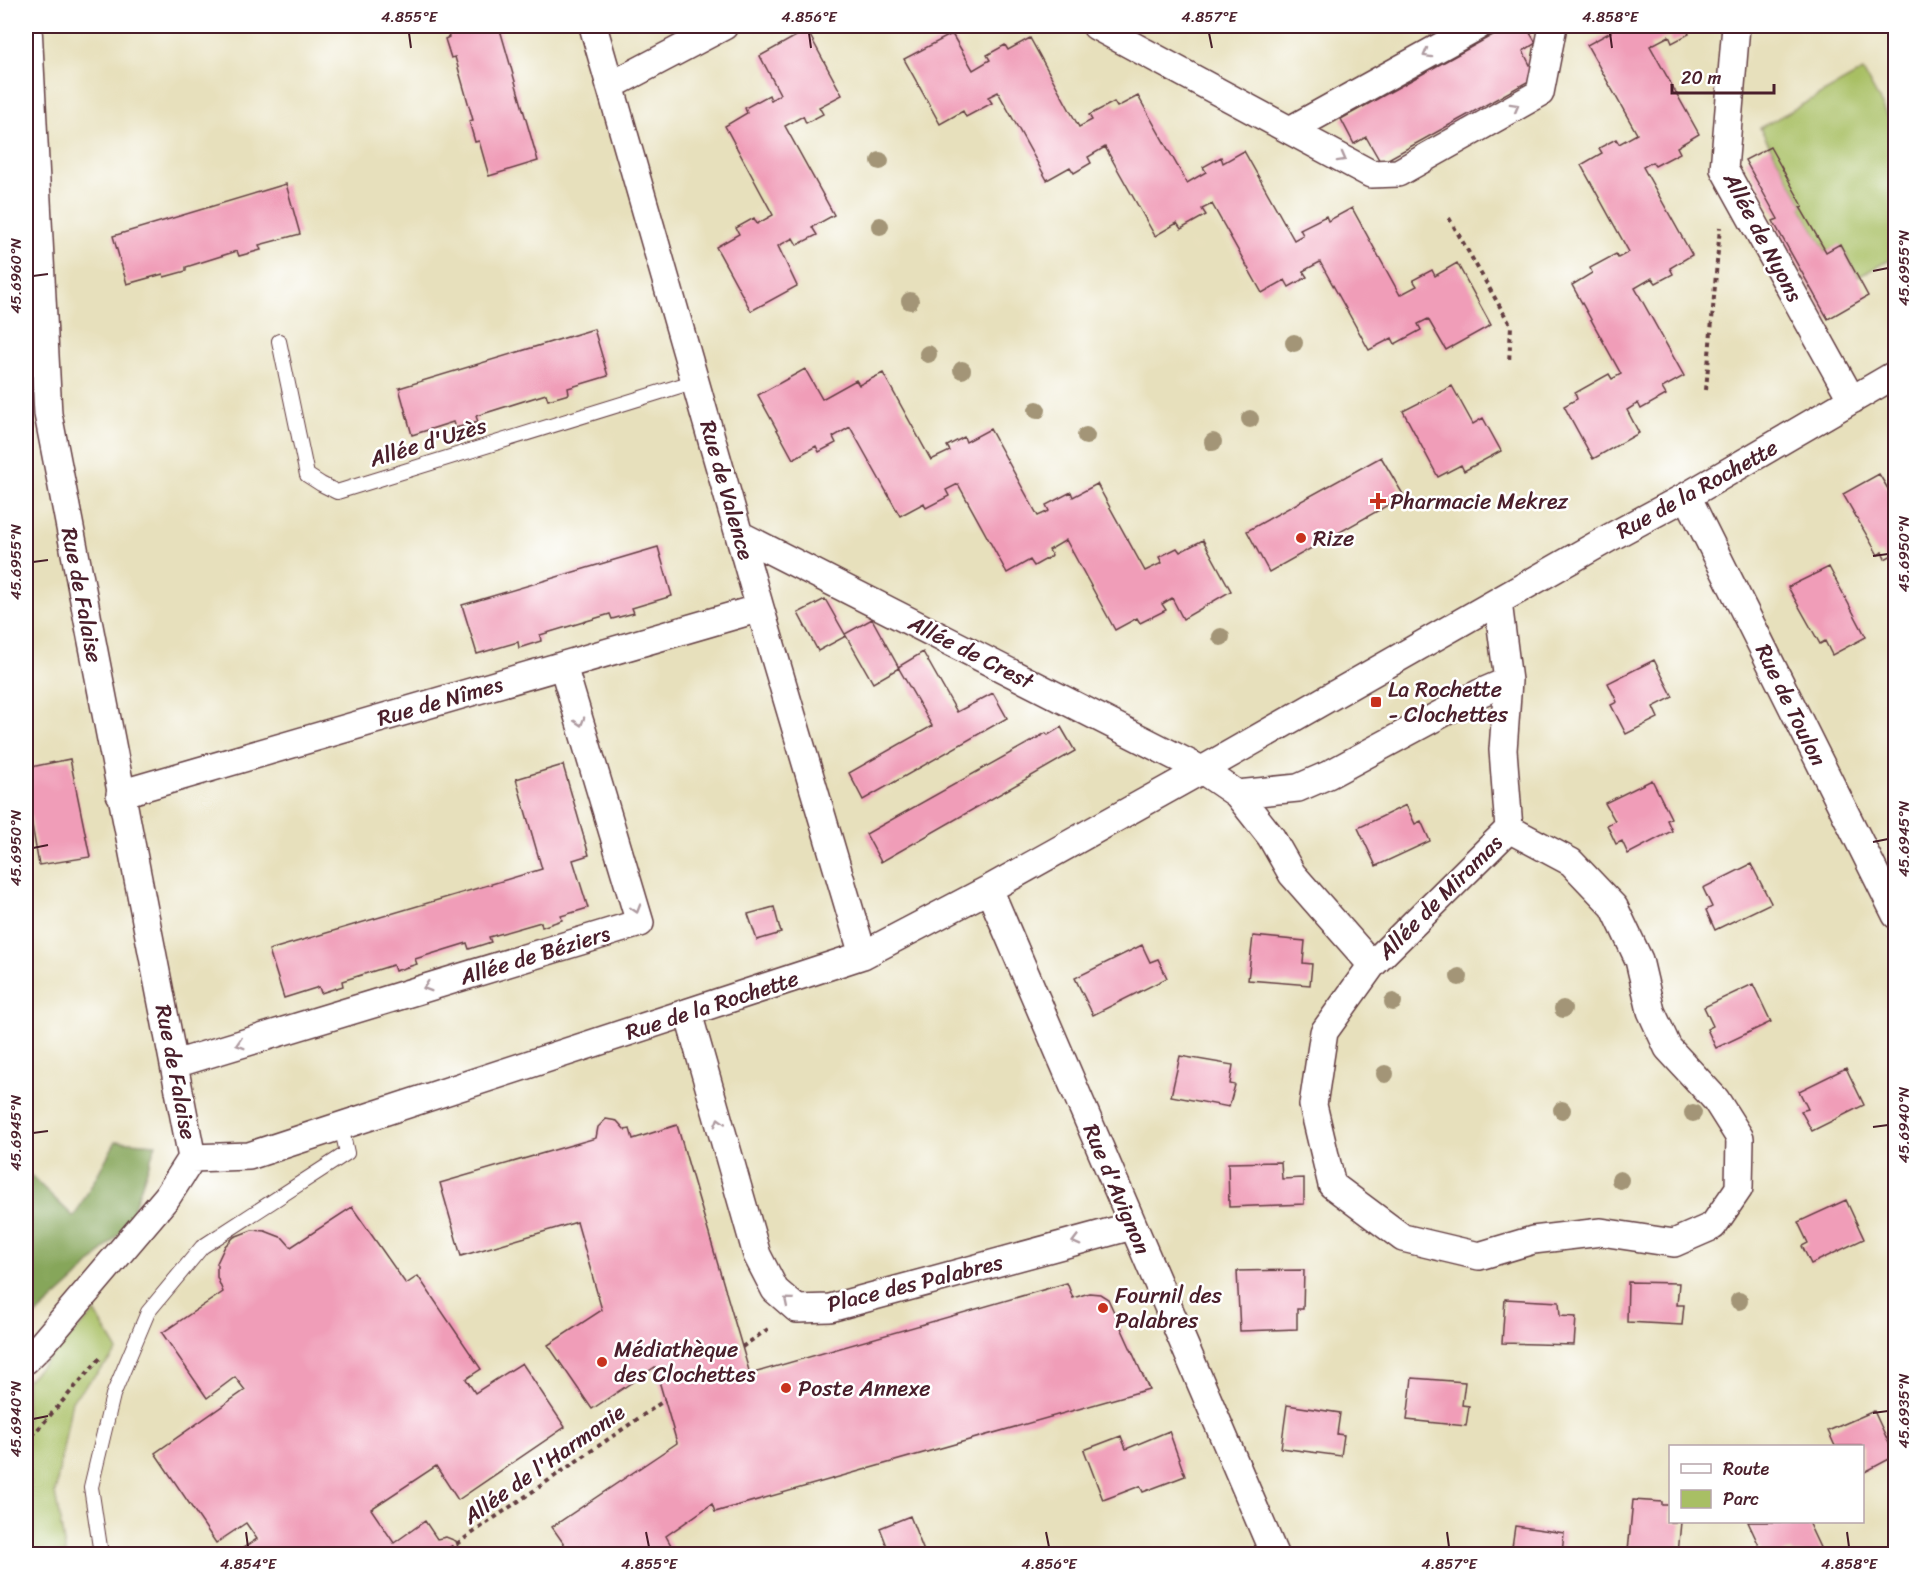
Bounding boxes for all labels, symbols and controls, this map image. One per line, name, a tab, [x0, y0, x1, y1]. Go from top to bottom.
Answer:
text: 4.855°E	[381, 4, 439, 30]
text: 4.856°E	[781, 4, 838, 30]
text: 4.857°E	[1181, 4, 1238, 30]
text: 4.858°E	[1582, 4, 1640, 30]
one-way arrow	[1423, 47, 1433, 58]
scale bar	[1672, 57, 1774, 95]
text: 20 m	[1681, 62, 1721, 94]
one-way arrow	[1509, 103, 1520, 114]
one-way arrow	[1336, 151, 1346, 162]
street label: Allée de Nyons	[1712, 164, 1814, 309]
text: 45.6955°N	[1891, 229, 1917, 306]
text: 45.6960°N	[3, 238, 29, 314]
street label: Allée d'Uzès	[364, 405, 492, 479]
street label: Rue de Valence	[688, 416, 766, 565]
street label: Rue de la Rochette	[1609, 428, 1785, 550]
place label: Pharmacie Mekrez	[1390, 482, 1569, 521]
marker: Pharmacie Mekrez	[1371, 494, 1385, 508]
text: 45.6950°N	[1891, 515, 1917, 592]
place label: Rize	[1313, 519, 1354, 558]
text: 45.6955°N	[3, 523, 29, 600]
street label: Rue de Falaise	[50, 524, 114, 666]
marker: Rize	[1294, 531, 1308, 545]
street label: Allée de Crest	[901, 603, 1042, 701]
street label: Rue de Toulon	[1744, 637, 1838, 773]
street label: Rue de Nîmes	[373, 664, 507, 738]
place label: La Rochette - Clochettes	[1388, 670, 1509, 734]
marker: La Rochette - Clochettes	[1369, 695, 1383, 709]
one-way arrow	[573, 716, 585, 727]
text: 45.6945°N	[1891, 800, 1917, 877]
text: 45.6950°N	[3, 809, 29, 886]
street label: Allée de Miramas	[1367, 825, 1512, 970]
one-way arrow	[629, 903, 641, 914]
street label: Allée de Béziers	[454, 914, 615, 997]
street label: Rue de la Rochette	[620, 959, 804, 1051]
one-way arrow	[422, 980, 433, 992]
street label: Rue de Falaise	[144, 1001, 208, 1143]
one-way arrow	[235, 1037, 246, 1049]
text: 45.6940°N	[1891, 1086, 1917, 1163]
text: 45.6945°N	[3, 1094, 29, 1171]
one-way arrow	[714, 1117, 726, 1128]
street label: Rue d'Avignon	[1072, 1118, 1162, 1261]
one-way arrow	[1071, 1234, 1082, 1246]
street label: Place des Palabres	[823, 1242, 1008, 1324]
place label: Fournil des Palabres	[1115, 1276, 1223, 1340]
one-way arrow	[784, 1297, 795, 1308]
marker: Fournil des Palabres	[1096, 1301, 1110, 1315]
place label: Médiathèque des Clochettes	[614, 1330, 756, 1394]
marker: Médiathèque des Clochettes	[595, 1355, 609, 1369]
place label: Poste Annexe	[798, 1369, 931, 1408]
text: 45.6935°N	[1891, 1373, 1917, 1449]
text: 45.6940°N	[3, 1380, 29, 1457]
marker: Poste Annexe	[779, 1381, 793, 1395]
street label: Allée de l'Harmonie	[454, 1393, 634, 1535]
legend	[1669, 1445, 1864, 1523]
text: Route	[1723, 1453, 1770, 1485]
text: Parc	[1723, 1483, 1759, 1515]
text: 4.854°E	[220, 1551, 278, 1577]
text: 4.855°E	[621, 1551, 679, 1577]
text: 4.856°E	[1021, 1551, 1078, 1577]
text: 4.857°E	[1421, 1551, 1478, 1577]
text: 4.858°E	[1821, 1551, 1879, 1577]

